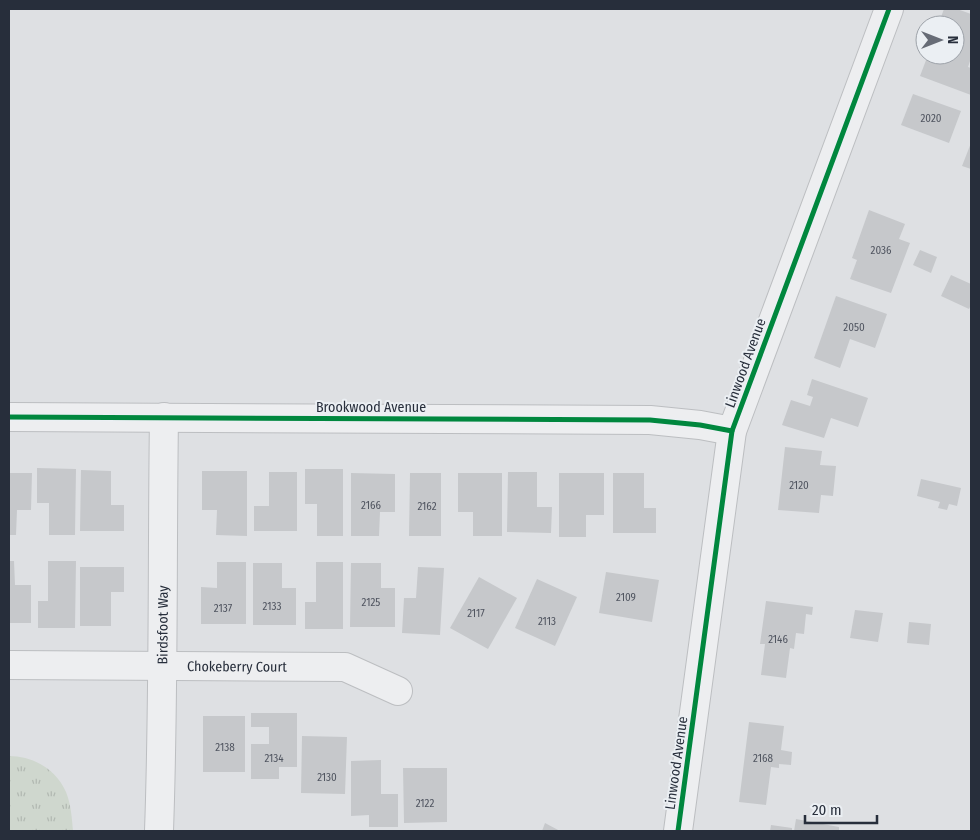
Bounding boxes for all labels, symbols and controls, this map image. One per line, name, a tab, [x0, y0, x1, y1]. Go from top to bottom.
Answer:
north arrow	[915, 15, 965, 65]
text: N	[944, 36, 961, 44]
house number: 2020	[920, 112, 942, 125]
house number: 2036	[871, 244, 892, 257]
street label: Linwood Avenue	[721, 316, 770, 410]
house number: 2050	[843, 321, 865, 334]
street label: Brookwood Avenue	[316, 399, 426, 416]
house number: 2120	[789, 479, 809, 492]
house number: 2166	[361, 499, 381, 512]
house number: 2162	[417, 500, 437, 513]
street label: Birdsfoot Way	[154, 585, 172, 665]
house number: 2109	[616, 591, 636, 604]
house number: 2125	[362, 596, 380, 609]
house number: 2133	[263, 600, 281, 613]
house number: 2137	[214, 602, 233, 615]
house number: 2117	[467, 607, 485, 620]
house number: 2113	[538, 615, 556, 628]
house number: 2146	[768, 633, 788, 646]
street label: Chokeberry Court	[187, 658, 287, 676]
street label: Linwood Avenue	[662, 715, 691, 811]
house number: 2138	[215, 741, 235, 754]
house number: 2134	[264, 752, 284, 765]
house number: 2168	[753, 752, 773, 765]
house number: 2130	[317, 771, 337, 784]
scale bar	[805, 792, 878, 824]
house number: 2122	[416, 797, 434, 810]
text: 20 m	[812, 801, 842, 819]

